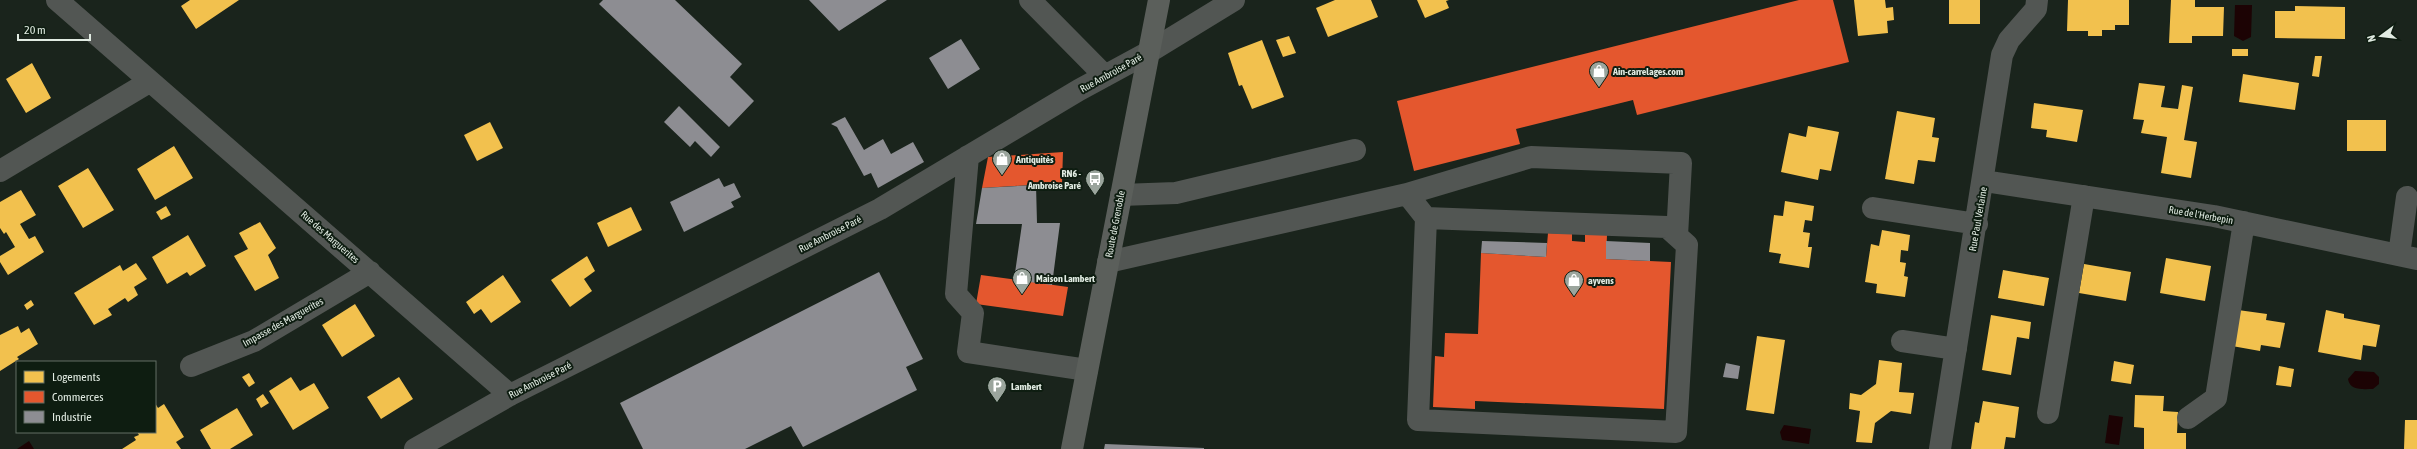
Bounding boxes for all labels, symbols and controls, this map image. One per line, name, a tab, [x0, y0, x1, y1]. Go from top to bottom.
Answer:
scale bar	[18, 16, 90, 42]
north arrow	[2361, 16, 2401, 56]
text: 20 m	[24, 23, 46, 37]
text: N	[2365, 34, 2378, 43]
street label: Rue Ambroise Paré	[1078, 51, 1144, 94]
shop icon: Ain-carrelages.com	[1588, 60, 1610, 88]
place label: Ain-carrelages.com	[1612, 66, 1683, 77]
shop icon: Antiquités	[991, 148, 1013, 176]
place label: Antiquités	[1015, 154, 1054, 165]
place label: RN6 - Ambroise Paré	[1027, 168, 1081, 191]
bus stop icon: RN6 - Ambroise Paré	[1084, 168, 1106, 196]
street label: Rue Paul Verlaine	[1967, 186, 1989, 252]
street label: Route de Grenoble	[1103, 189, 1127, 258]
street label: Rue de l'Herbepin	[2168, 204, 2234, 226]
street label: Rue des Marguerites	[299, 209, 362, 266]
street label: Rue Ambroise Paré	[797, 213, 864, 255]
shop icon: Maison Lambert	[1011, 267, 1033, 295]
shop icon: ayvens	[1563, 269, 1585, 297]
place label: Maison Lambert	[1036, 273, 1095, 284]
place label: ayvens	[1588, 275, 1614, 286]
street label: Impasse des Marguerites	[241, 295, 325, 349]
street label: Rue Ambroise Paré	[507, 359, 574, 401]
legend	[16, 361, 156, 433]
text: Logements	[52, 370, 100, 384]
parking icon: Lambert	[986, 375, 1008, 403]
place label: Lambert	[1011, 381, 1042, 392]
text: Commerces	[52, 390, 103, 404]
text: Industrie	[52, 410, 92, 424]

